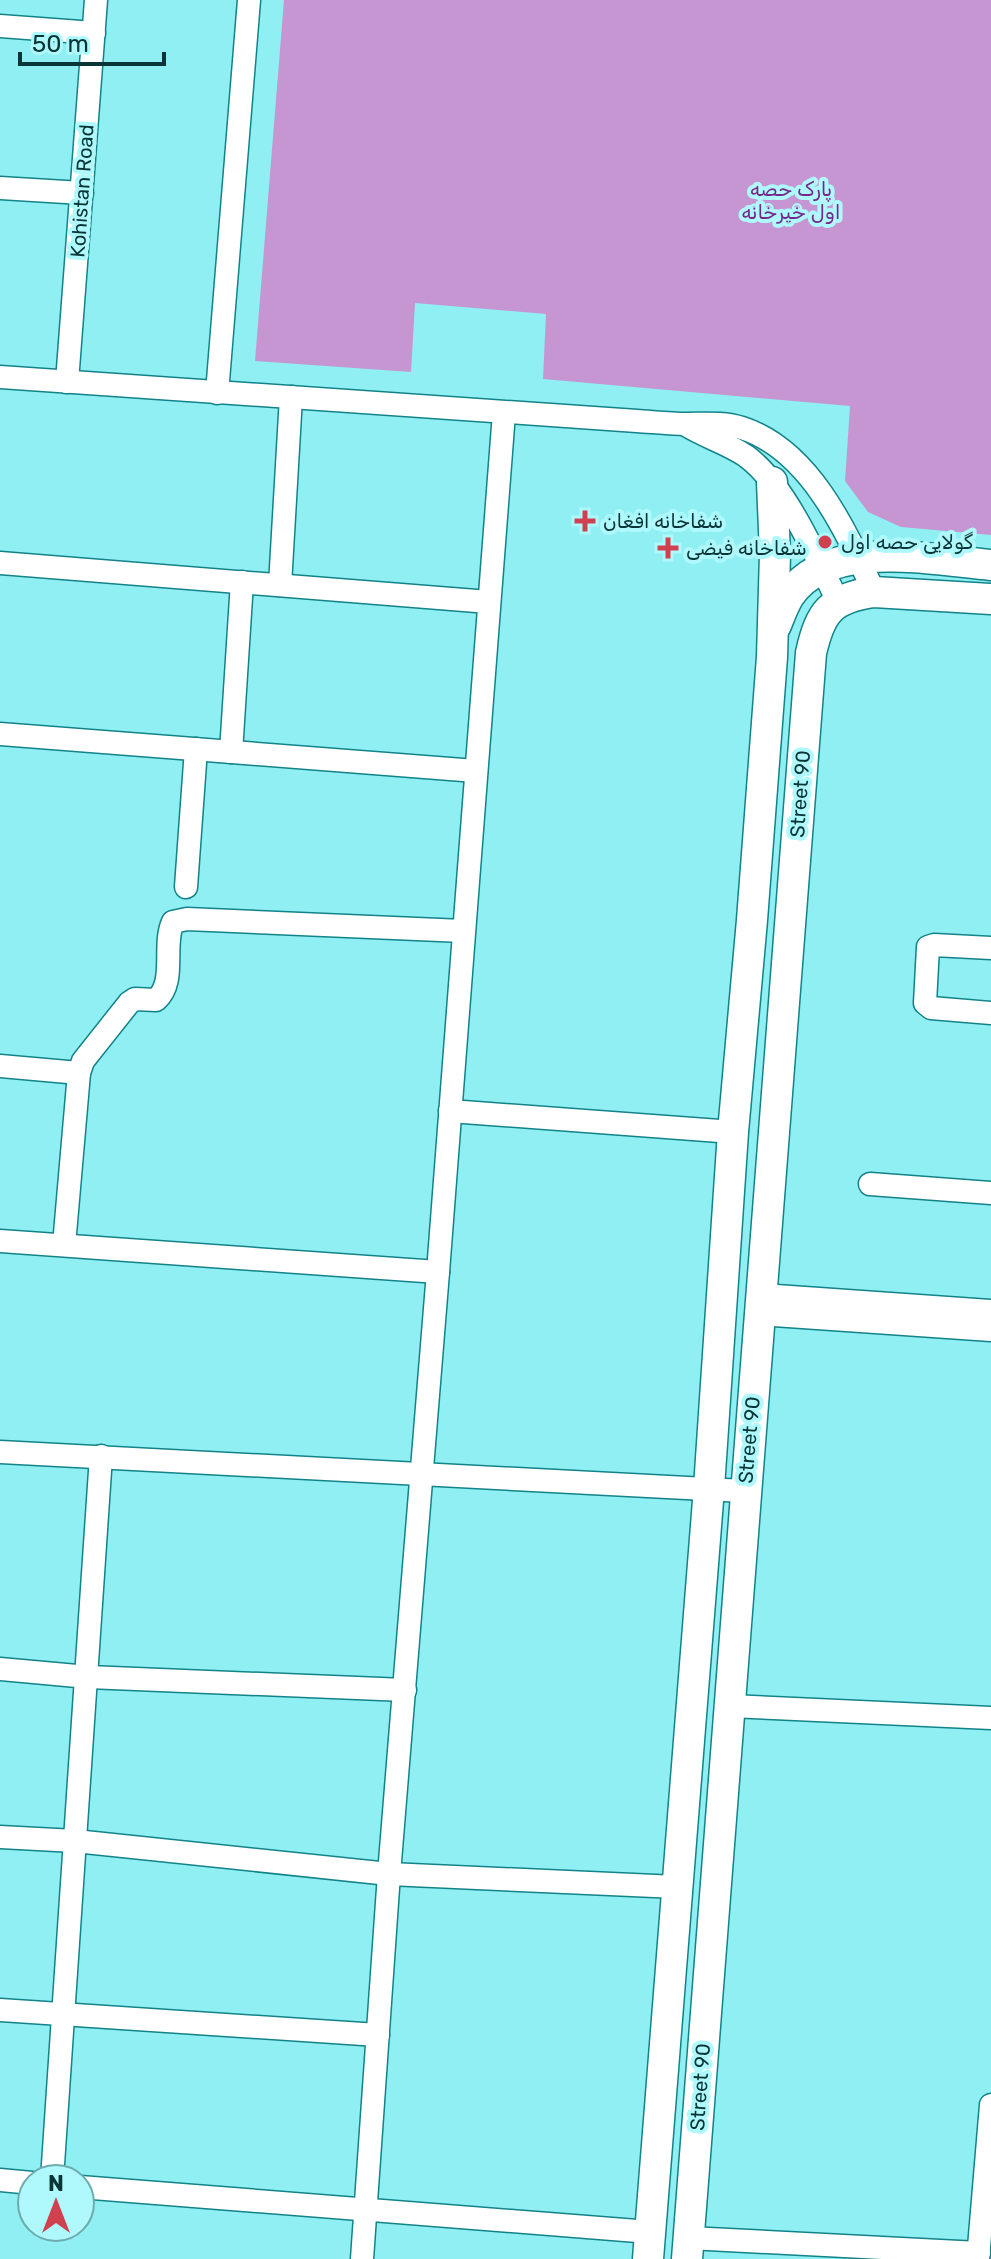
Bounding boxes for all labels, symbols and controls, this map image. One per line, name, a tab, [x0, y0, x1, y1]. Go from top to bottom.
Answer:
scale bar	[20, 16, 164, 66]
text: 50 m	[32, 30, 89, 58]
street label: Kohistan Road	[65, 124, 99, 258]
park label: پارک حصه اول خیرخانه	[741, 177, 841, 224]
place label: شفاخانه افغان	[603, 509, 723, 533]
marker: شفاخانه افغان	[574, 510, 596, 532]
place label: گولایی حصه اول	[841, 530, 973, 554]
marker: گولایی حصه اول	[816, 533, 834, 551]
place label: شفاخانه فیضی	[686, 536, 807, 560]
marker: شفاخانه فیضی	[657, 537, 679, 559]
street label: Street 90	[785, 750, 815, 838]
street label: Street 90	[733, 1395, 765, 1485]
street label: Street 90	[685, 2043, 715, 2131]
north arrow	[16, 2163, 96, 2243]
text: N	[48, 2170, 64, 2197]

